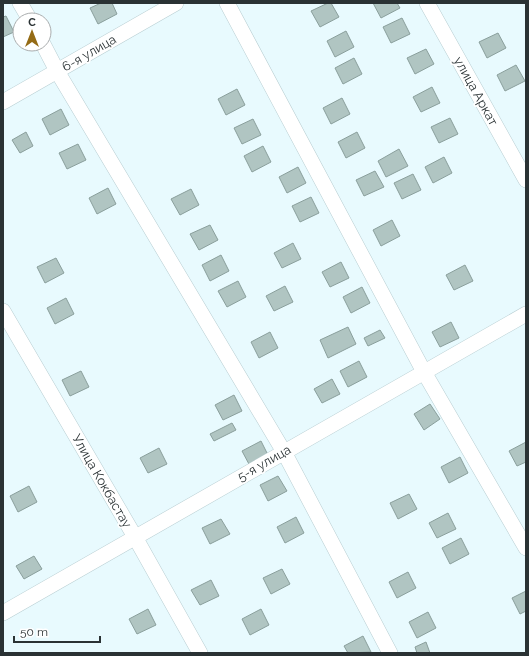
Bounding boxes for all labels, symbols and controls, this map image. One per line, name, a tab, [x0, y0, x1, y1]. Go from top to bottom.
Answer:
north arrow	[12, 12, 52, 52]
text: С	[28, 16, 36, 29]
street label: 6-я улица	[59, 32, 119, 74]
street label: улица Аркат	[451, 54, 501, 128]
street label: Улица Кокбастау	[69, 432, 135, 530]
street label: 5-я улица	[235, 442, 293, 484]
scale bar	[14, 618, 100, 644]
text: 50 m	[20, 625, 48, 639]

